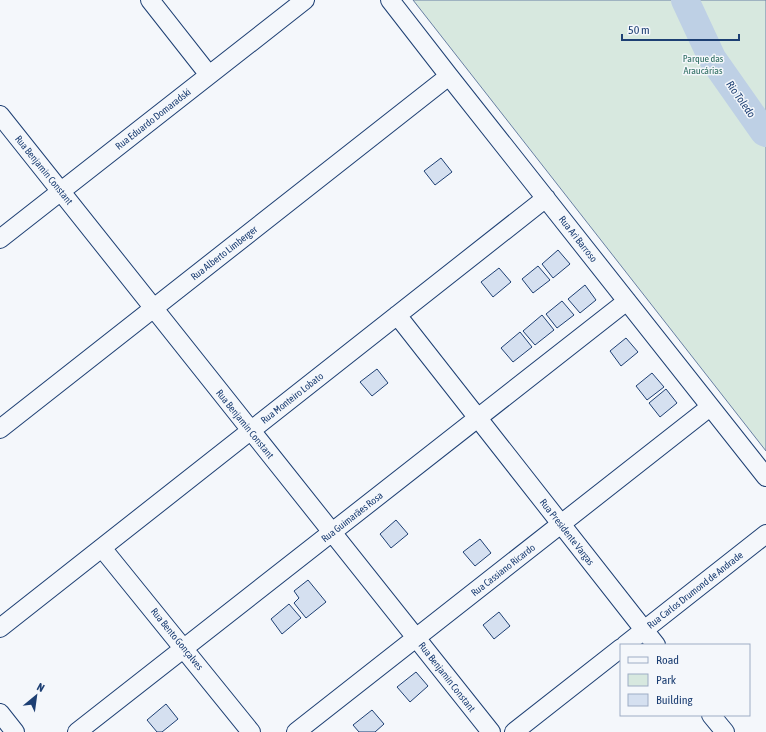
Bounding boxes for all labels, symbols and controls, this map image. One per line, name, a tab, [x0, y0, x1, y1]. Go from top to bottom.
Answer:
scale bar	[622, 16, 739, 42]
text: 50 m	[628, 23, 650, 37]
park label: Parque das Araucárias	[683, 53, 724, 76]
water label: Rio Toledo	[724, 78, 758, 120]
street label: Rua Eduardo Domaradski	[113, 86, 193, 152]
street label: Rua Benjamin Constant	[13, 133, 75, 207]
street label: Rua Ari Barroso	[557, 214, 600, 265]
street label: Rua Alberto Limberger	[189, 223, 260, 282]
street label: Rua Monteiro Lobato	[259, 370, 326, 426]
street label: Rua Benjamin Constant	[214, 387, 276, 461]
street label: Rua Guimarães Rosa	[319, 489, 385, 544]
street label: Rua Presidente Vargas	[538, 497, 597, 568]
street label: Rua Cassiano Ricardo	[469, 541, 537, 598]
street label: Rua Carlos Drumond de Andrade	[645, 549, 745, 631]
street label: Rua Bento Gonçalves	[149, 606, 206, 673]
street label: Rua Benjamin Constant	[416, 640, 478, 714]
legend	[620, 644, 750, 716]
text: Road	[656, 653, 679, 667]
text: Park	[656, 673, 677, 687]
north arrow	[16, 676, 56, 716]
text: N	[35, 680, 47, 694]
text: Building	[656, 693, 694, 707]

